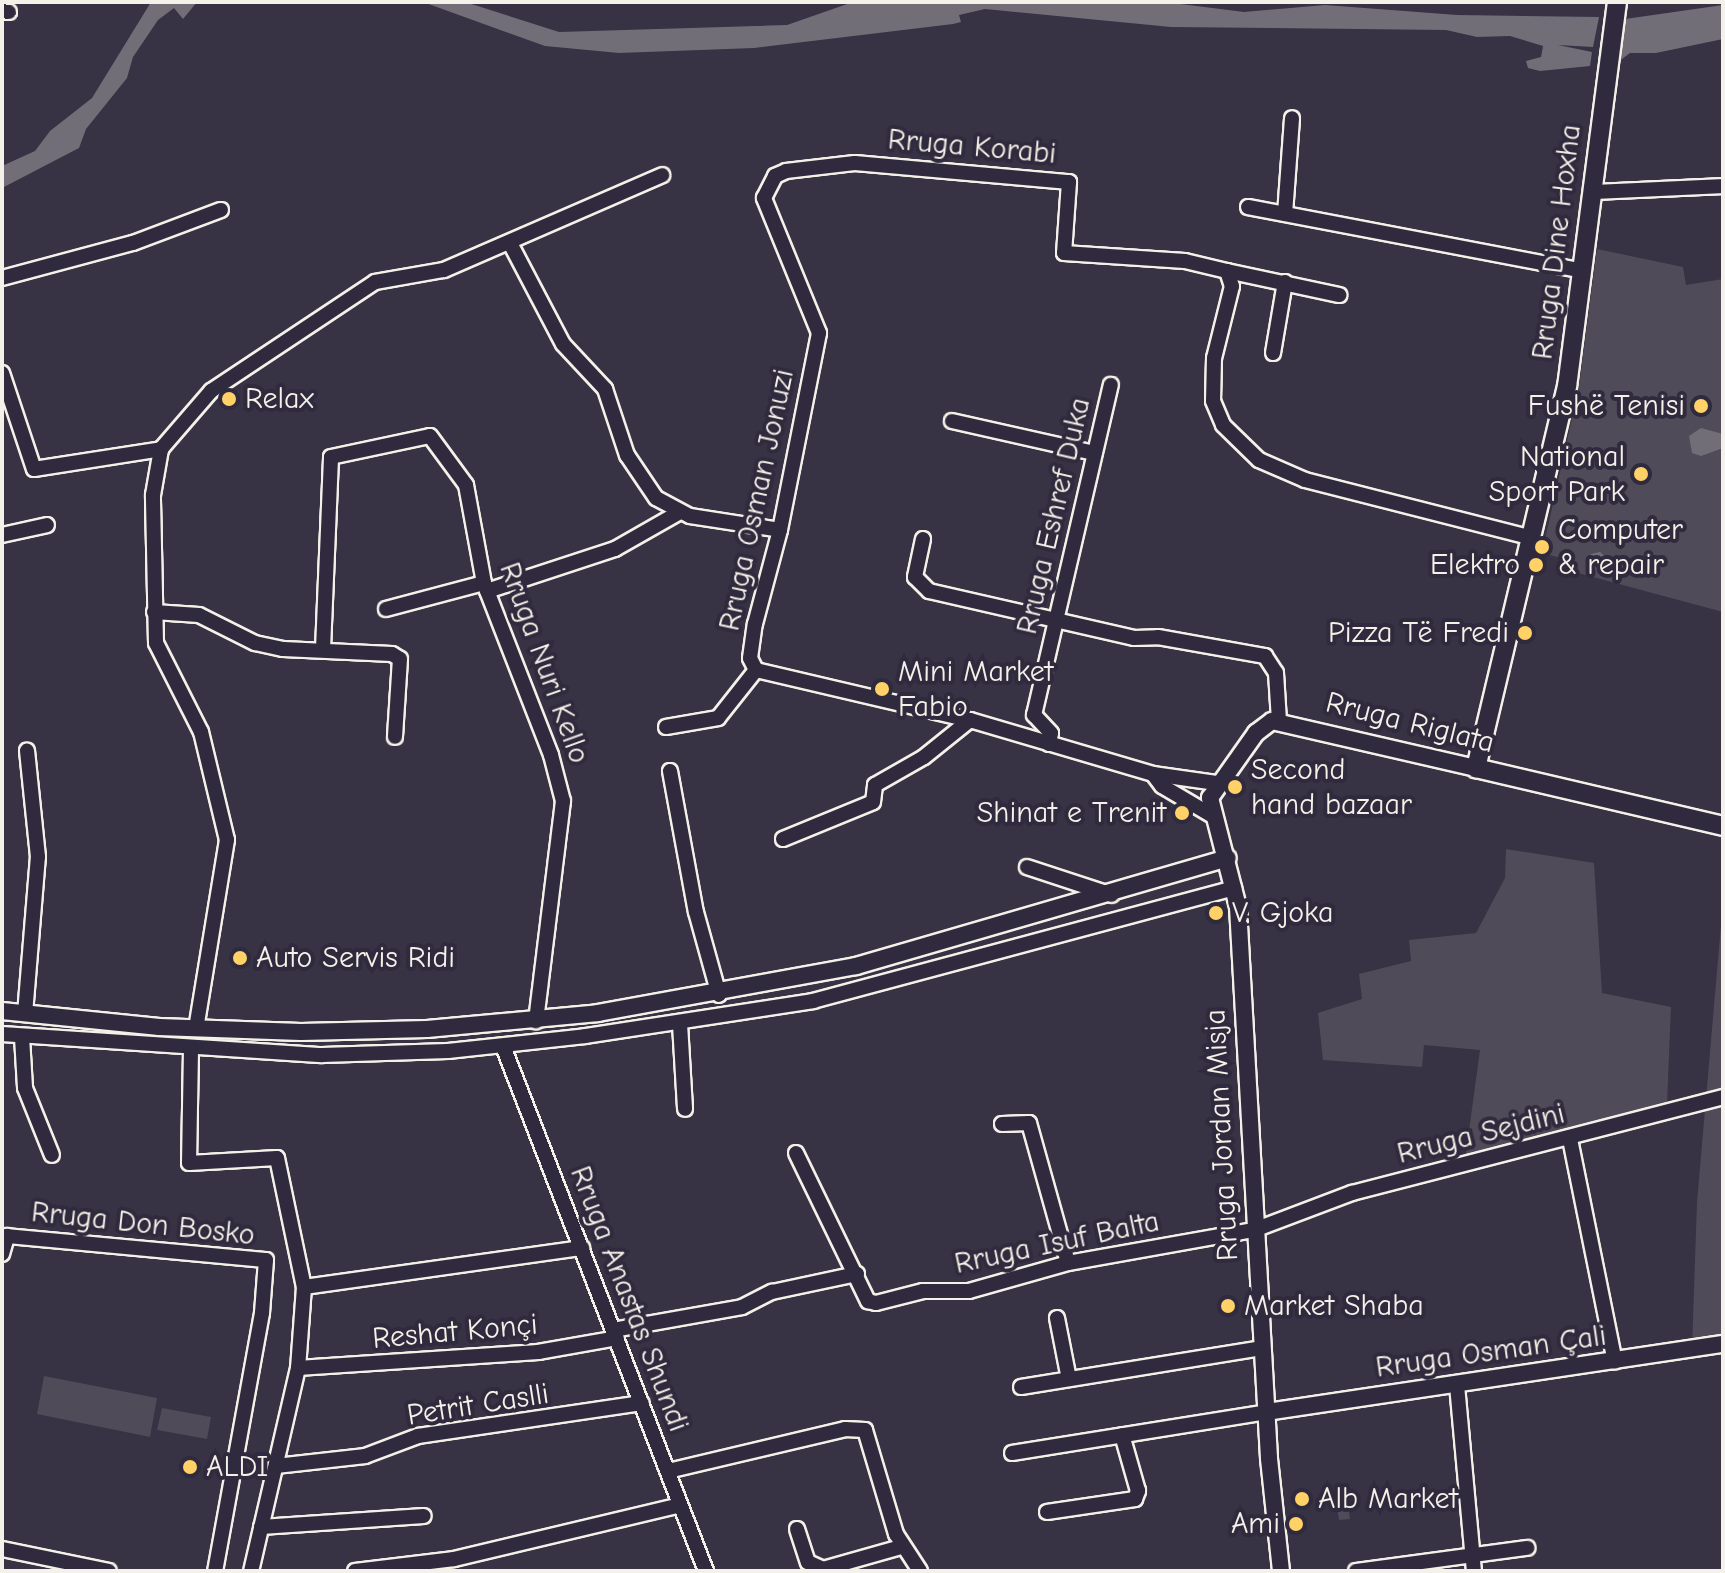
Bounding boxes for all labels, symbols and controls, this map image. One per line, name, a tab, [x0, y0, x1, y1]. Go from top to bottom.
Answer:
street label: Rruga Korabi	[886, 122, 1058, 172]
street label: Rruga Dine Hoxha	[1525, 122, 1589, 362]
street label: Rruga Osman Jonuzi	[712, 366, 802, 634]
place label: Relax	[245, 381, 314, 417]
place label: Fushë Tenisi	[1528, 388, 1685, 424]
marker: Relax	[220, 390, 238, 408]
street label: Rruga Eshref Duka	[1009, 394, 1099, 638]
marker: Fushë Tenisi	[1692, 397, 1710, 415]
place label: National Sport Park	[1489, 439, 1625, 510]
marker: National Sport Park	[1632, 465, 1650, 483]
place label: Computer & repair	[1558, 512, 1683, 582]
marker: Computer & repair	[1533, 538, 1551, 556]
place label: Elektro	[1430, 547, 1520, 583]
marker: Elektro	[1527, 556, 1545, 574]
street label: Rruga Nuri Kello	[491, 558, 597, 768]
place label: Pizza Të Fredi	[1328, 615, 1509, 651]
marker: Pizza Të Fredi	[1516, 624, 1534, 642]
place label: Mini Market Fabio	[898, 654, 1053, 724]
marker: Mini Market Fabio	[873, 680, 891, 698]
street label: Rruga Riglata	[1322, 685, 1498, 761]
place label: Second hand bazaar	[1251, 752, 1412, 822]
marker: Second hand bazaar	[1226, 778, 1244, 796]
place label: Shinat e Trenit	[977, 795, 1166, 831]
marker: Shinat e Trenit	[1173, 804, 1191, 822]
place label: V. Gjoka	[1232, 895, 1333, 931]
marker: V. Gjoka	[1207, 904, 1225, 922]
place label: Auto Servis Ridi	[256, 940, 455, 976]
marker: Auto Servis Ridi	[231, 949, 249, 967]
street label: Rruga Jordan Misja	[1197, 1008, 1247, 1262]
street label: Rruga Sejdini	[1394, 1096, 1568, 1172]
street label: Rruga Anastas Shundi	[562, 1161, 696, 1437]
street label: Rruga Don Bosko	[30, 1194, 256, 1254]
street label: Rruga Isuf Balta	[951, 1204, 1163, 1282]
place label: Market Shaba	[1244, 1288, 1424, 1324]
marker: Market Shaba	[1219, 1297, 1237, 1315]
street label: Reshat Konçi	[371, 1307, 539, 1357]
street label: Rruga Osman Çali	[1373, 1318, 1609, 1386]
street label: Petrit Caslli	[405, 1376, 551, 1434]
place label: ALDI	[206, 1449, 268, 1485]
marker: ALDI	[181, 1458, 199, 1476]
place label: Alb Market	[1318, 1481, 1458, 1517]
marker: Alb Market	[1293, 1490, 1311, 1508]
place label: Ami	[1231, 1506, 1280, 1542]
marker: Ami	[1287, 1515, 1305, 1533]

